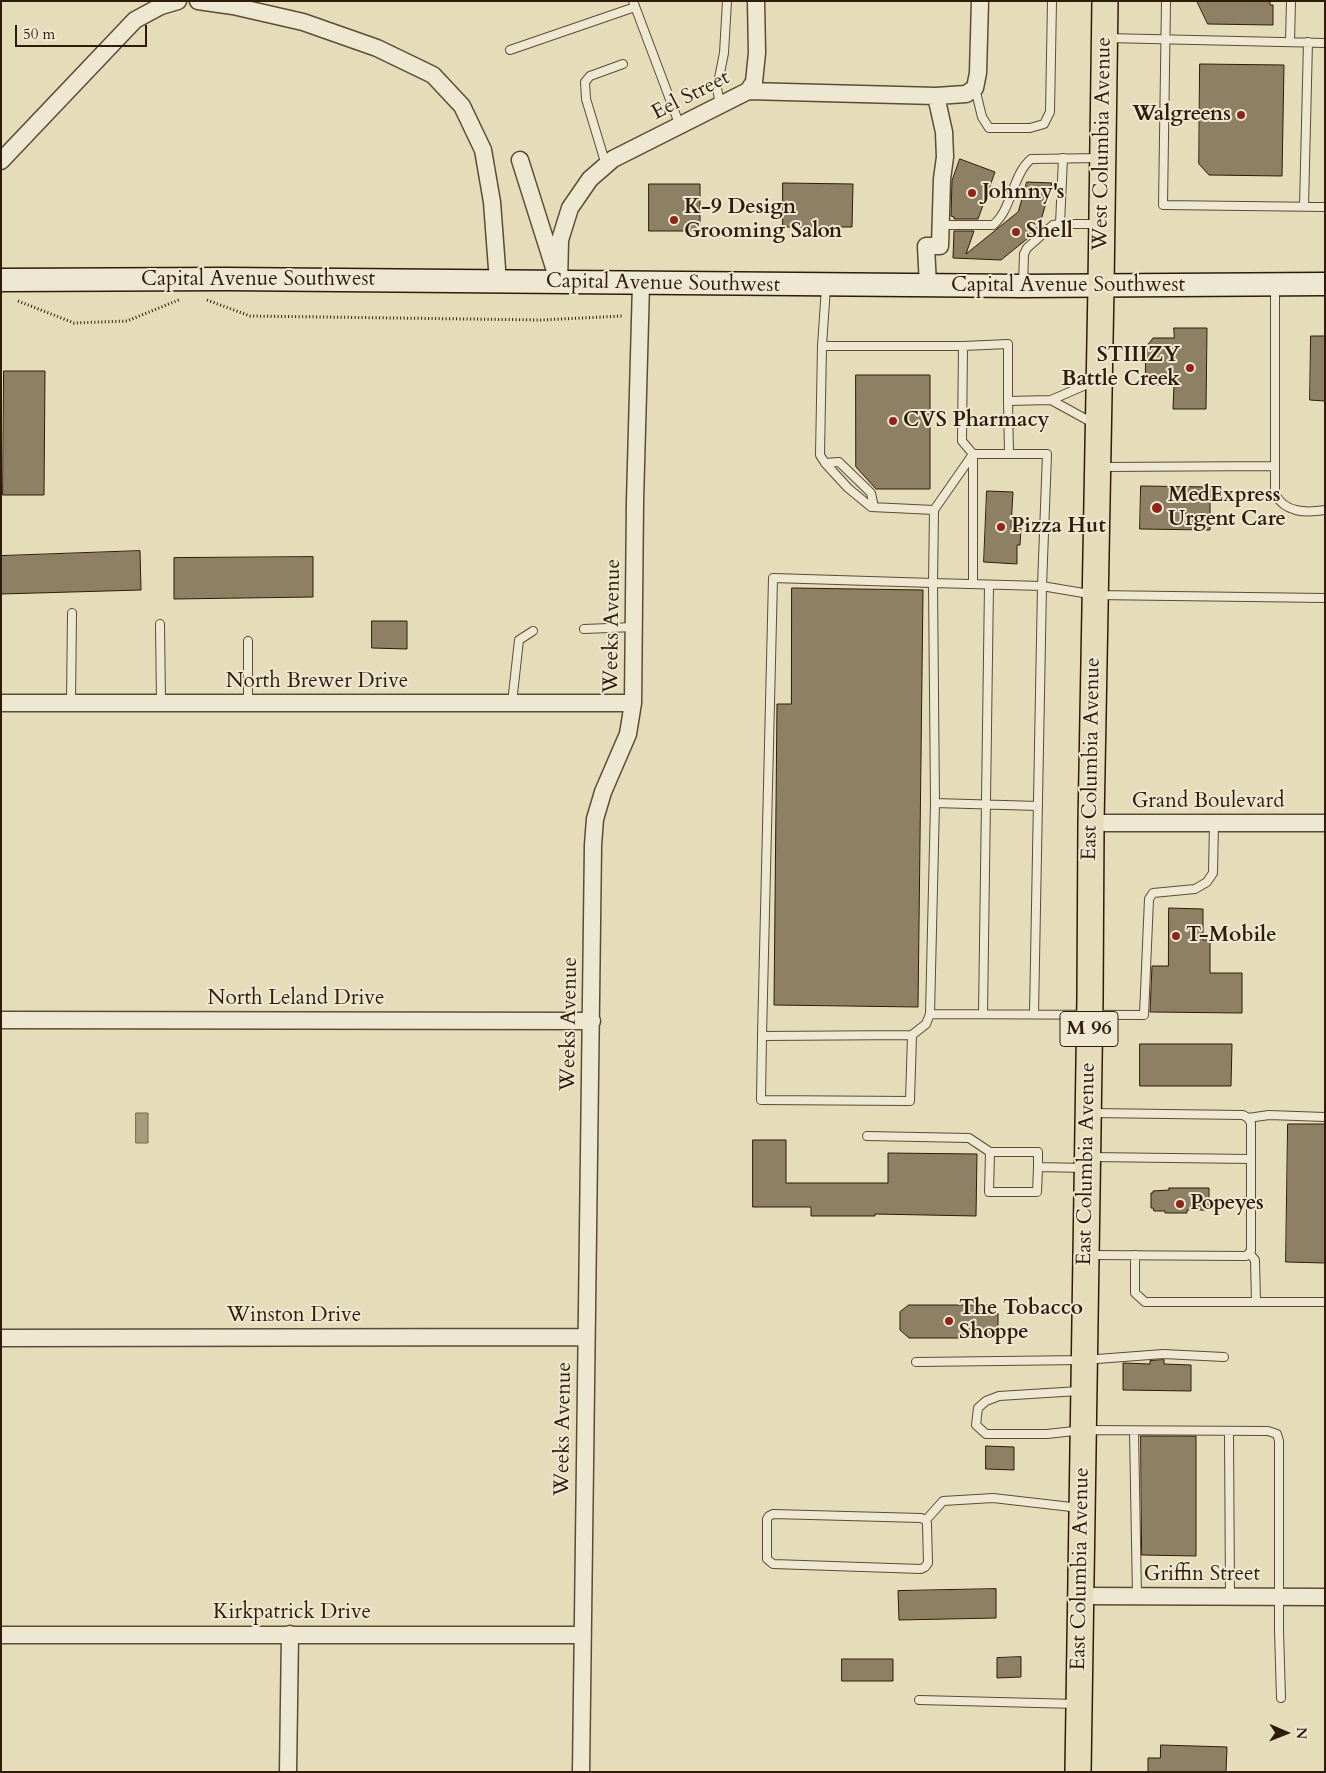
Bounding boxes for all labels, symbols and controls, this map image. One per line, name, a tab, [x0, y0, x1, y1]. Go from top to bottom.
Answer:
scale bar	[18, 15, 150, 47]
text: 50 m	[23, 24, 55, 44]
street label: West Columbia Avenue	[1089, 37, 1117, 251]
street label: Eel Street	[648, 66, 734, 126]
place label: Walgreens	[1132, 102, 1231, 128]
marker: Walgreens	[1235, 109, 1247, 121]
place label: Johnny's	[982, 180, 1065, 206]
marker: Johnny's	[966, 187, 978, 199]
place label: K-9 Design Grooming Salon	[684, 195, 842, 245]
marker: K-9 Design Grooming Salon	[668, 214, 680, 226]
place label: Shell	[1026, 219, 1073, 245]
marker: Shell	[1010, 226, 1022, 238]
street label: Capital Avenue Southwest	[141, 267, 375, 293]
street label: Capital Avenue Southwest	[546, 269, 780, 299]
street label: Capital Avenue Southwest	[951, 273, 1185, 299]
place label: STIIIZY Battle Creek	[1061, 343, 1180, 393]
marker: STIIIZY Battle Creek	[1184, 362, 1196, 374]
place label: CVS Pharmacy	[903, 408, 1050, 434]
marker: CVS Pharmacy	[887, 415, 899, 427]
place label: MedExpress Urgent Care	[1168, 483, 1286, 533]
marker: MedExpress Urgent Care	[1150, 501, 1164, 515]
place label: Pizza Hut	[1011, 514, 1106, 540]
marker: Pizza Hut	[995, 521, 1007, 533]
street label: Weeks Avenue	[599, 559, 627, 693]
street label: East Columbia Avenue	[1078, 657, 1106, 861]
street label: North Brewer Drive	[226, 669, 408, 695]
street label: Grand Boulevard	[1132, 789, 1284, 815]
place label: T-Mobile	[1186, 923, 1277, 949]
marker: T-Mobile	[1170, 930, 1182, 942]
street label: Weeks Avenue	[556, 957, 584, 1091]
street label: North Leland Drive	[208, 986, 384, 1012]
road number: M 96	[1060, 1012, 1118, 1046]
street label: East Columbia Avenue	[1073, 1062, 1101, 1266]
place label: Popeyes	[1190, 1191, 1264, 1217]
marker: Popeyes	[1174, 1198, 1186, 1210]
place label: The Tobacco Shoppe	[959, 1296, 1083, 1346]
street label: Winston Drive	[227, 1303, 361, 1329]
marker: The Tobacco Shoppe	[943, 1315, 955, 1327]
street label: Weeks Avenue	[550, 1362, 578, 1496]
street label: East Columbia Avenue	[1067, 1467, 1095, 1671]
street label: Griffin Street	[1144, 1562, 1260, 1588]
street label: Kirkpatrick Drive	[213, 1600, 371, 1626]
north arrow	[1261, 1708, 1311, 1758]
text: N	[1292, 1727, 1311, 1740]

